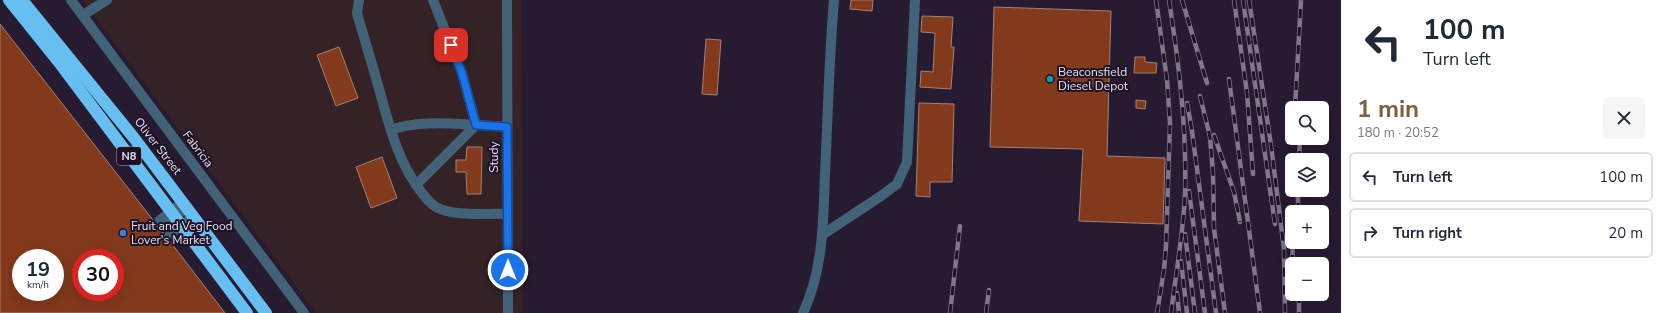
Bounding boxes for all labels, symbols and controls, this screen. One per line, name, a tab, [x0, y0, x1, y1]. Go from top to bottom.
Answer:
text: 100 m	[1423, 11, 1506, 49]
icon: left	[1357, 16, 1409, 68]
pin	[434, 28, 468, 62]
icon: arrive	[440, 34, 462, 56]
text: Turn left	[1423, 47, 1491, 71]
place label: Beaconsfield Diesel Depot	[1058, 64, 1129, 94]
marker: Beaconsfield Diesel Depot	[1045, 74, 1055, 84]
text: 1 min	[1357, 93, 1419, 125]
button: close	[1603, 97, 1645, 139]
map controls	[1285, 101, 1329, 301]
button: search	[1285, 101, 1329, 145]
street label: Oliver Street	[131, 114, 186, 178]
text: 180 m · 20:52	[1357, 124, 1439, 142]
street label: Fabricia	[179, 128, 217, 170]
street label: Study	[486, 140, 502, 173]
road number: N8	[117, 147, 141, 165]
button: layers	[1285, 153, 1329, 197]
icon: left	[1359, 166, 1381, 188]
text: Turn left	[1393, 167, 1452, 187]
text: 100 m	[1599, 167, 1643, 187]
button: +	[1285, 205, 1329, 249]
place label: Fruit and Veg Food Lover's Market	[131, 218, 233, 248]
icon: right	[1359, 222, 1381, 244]
text: Turn right	[1393, 223, 1462, 243]
text: 20 m	[1608, 223, 1643, 243]
marker: Fruit and Veg Food Lover's Market	[118, 228, 128, 238]
speed limit sign: 30	[72, 249, 124, 301]
position arrow	[487, 249, 529, 291]
text: 19	[26, 256, 50, 283]
button: −	[1285, 257, 1329, 301]
text: km/h	[27, 278, 49, 292]

